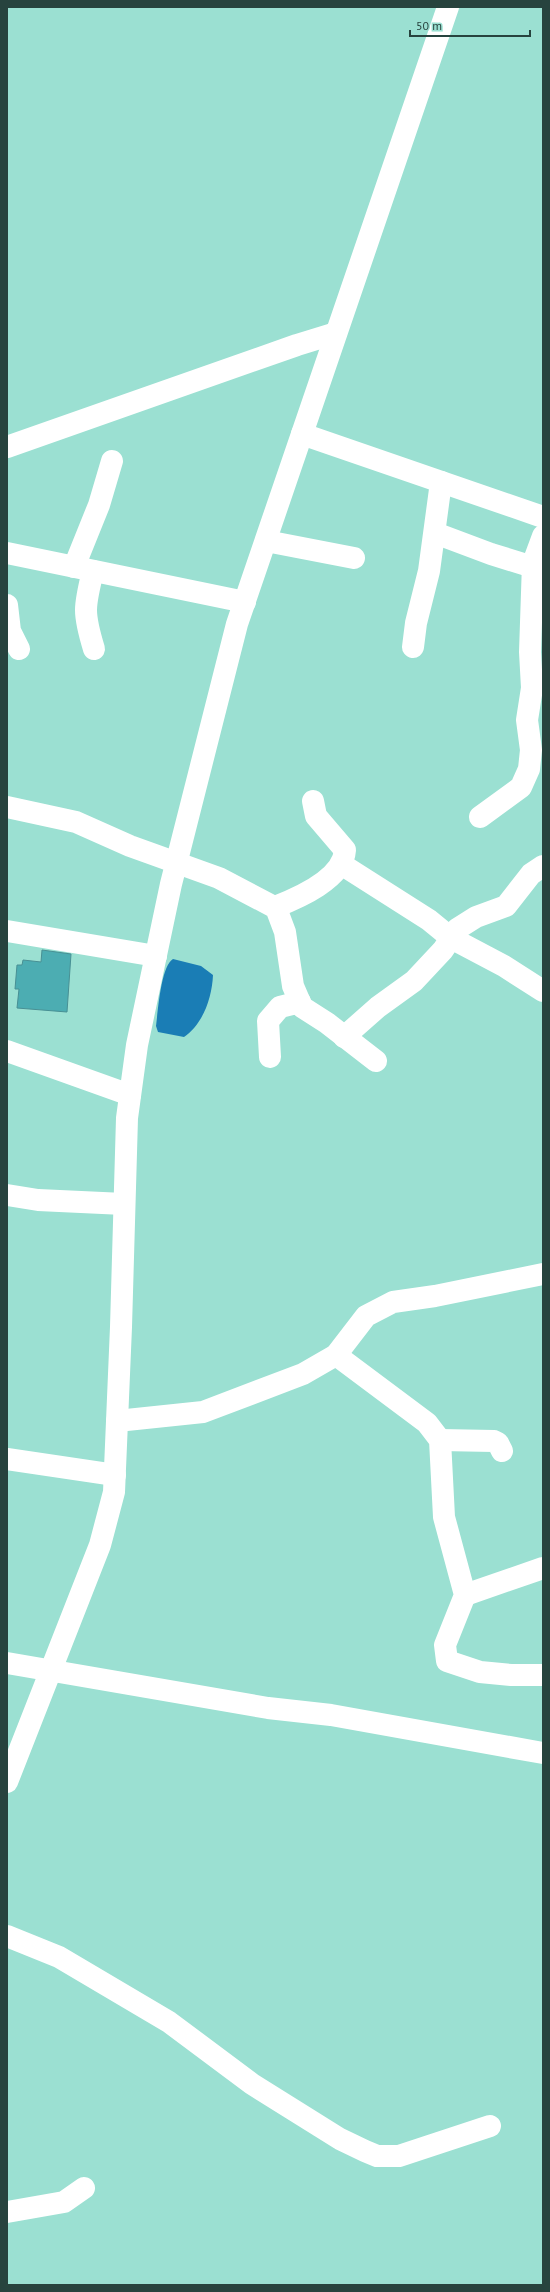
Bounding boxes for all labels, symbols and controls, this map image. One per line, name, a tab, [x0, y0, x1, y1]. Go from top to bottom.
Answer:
scale bar	[410, 12, 530, 38]
text: 50 m	[416, 18, 442, 33]

